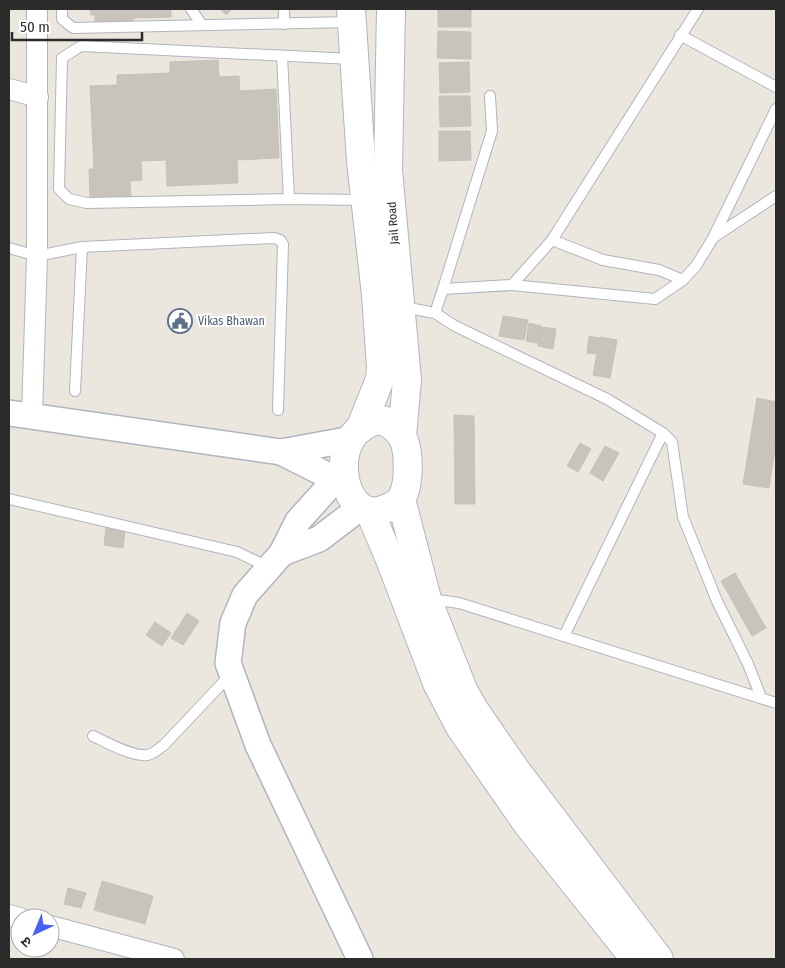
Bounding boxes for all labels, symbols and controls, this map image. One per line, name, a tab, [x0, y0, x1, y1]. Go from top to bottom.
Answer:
scale bar	[12, 10, 142, 42]
text: 50 m	[20, 18, 50, 36]
street label: Jail Road	[385, 201, 401, 245]
public building icon: Vikas Bhawan	[167, 308, 193, 334]
place label: Vikas Bhawan	[198, 314, 265, 328]
north arrow	[10, 908, 60, 958]
text: उ	[17, 932, 35, 951]

